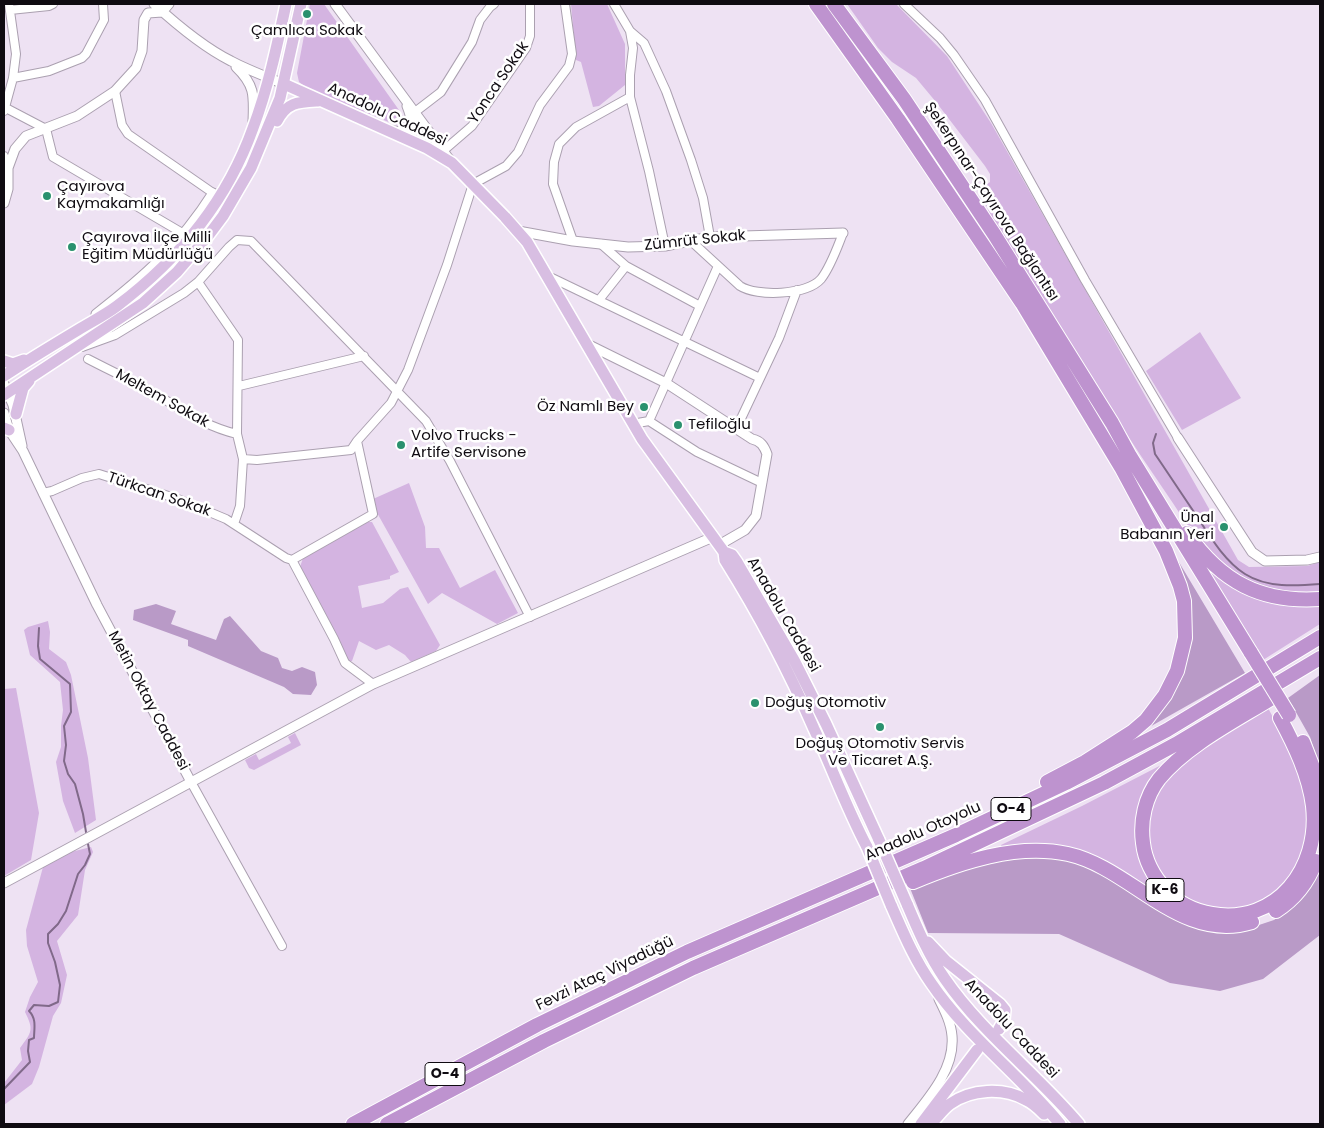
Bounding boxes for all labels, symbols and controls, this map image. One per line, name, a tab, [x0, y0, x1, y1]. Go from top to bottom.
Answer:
marker: Çamlıca Sokak	[301, 8, 313, 20]
place label: Çamlıca Sokak	[251, 22, 363, 40]
street label: Yonca Sokak	[465, 39, 533, 127]
street label: Anadolu Caddesi	[324, 79, 450, 151]
street label: Şekerpınar-Çayırova Bağlantısı	[920, 99, 1062, 305]
place label: Çayırova Kaymakamlığı	[57, 178, 165, 213]
marker: Çayırova Kaymakamlığı	[41, 190, 53, 202]
street label: Zümrüt Sokak	[643, 227, 747, 255]
place label: Çayırova İlçe Milli Eğitim Müdürlüğü	[82, 229, 213, 264]
marker: Çayırova İlçe Milli Eğitim Müdürlüğü	[66, 241, 78, 253]
street label: Meltem Sokak	[112, 366, 212, 432]
place label: Öz Namlı Bey	[537, 398, 634, 416]
marker: Öz Namlı Bey	[638, 401, 650, 413]
place label: Tefiloğlu	[688, 416, 751, 434]
marker: Tefiloğlu	[672, 419, 684, 431]
place label: Volvo Trucks - Artife Servisone	[411, 427, 526, 462]
marker: Volvo Trucks - Artife Servisone	[395, 439, 407, 451]
street label: Türkcan Sokak	[105, 469, 213, 521]
place label: Ünal Babanın Yeri	[1120, 509, 1214, 544]
marker: Ünal Babanın Yeri	[1218, 521, 1230, 533]
street label: Anadolu Caddesi	[743, 554, 823, 676]
street label: Metin Oktay Caddesi	[104, 628, 192, 774]
place label: Doğuş Otomotiv	[765, 694, 886, 712]
marker: Doğuş Otomotiv	[749, 697, 761, 709]
marker: Doğuş Otomotiv Servis Ve Ticaret A.Ş.	[874, 721, 886, 733]
place label: Doğuş Otomotiv Servis Ve Ticaret A.Ş.	[796, 735, 964, 770]
street label: Anadolu Otoyolu	[862, 798, 984, 866]
road number: O-4	[991, 798, 1031, 821]
road number: K-6	[1146, 878, 1184, 902]
street label: Fevzi Ataç Viyadüğü	[533, 933, 677, 1015]
street label: Anadolu Caddesi	[960, 975, 1062, 1083]
road number: O-4	[425, 1062, 465, 1086]

